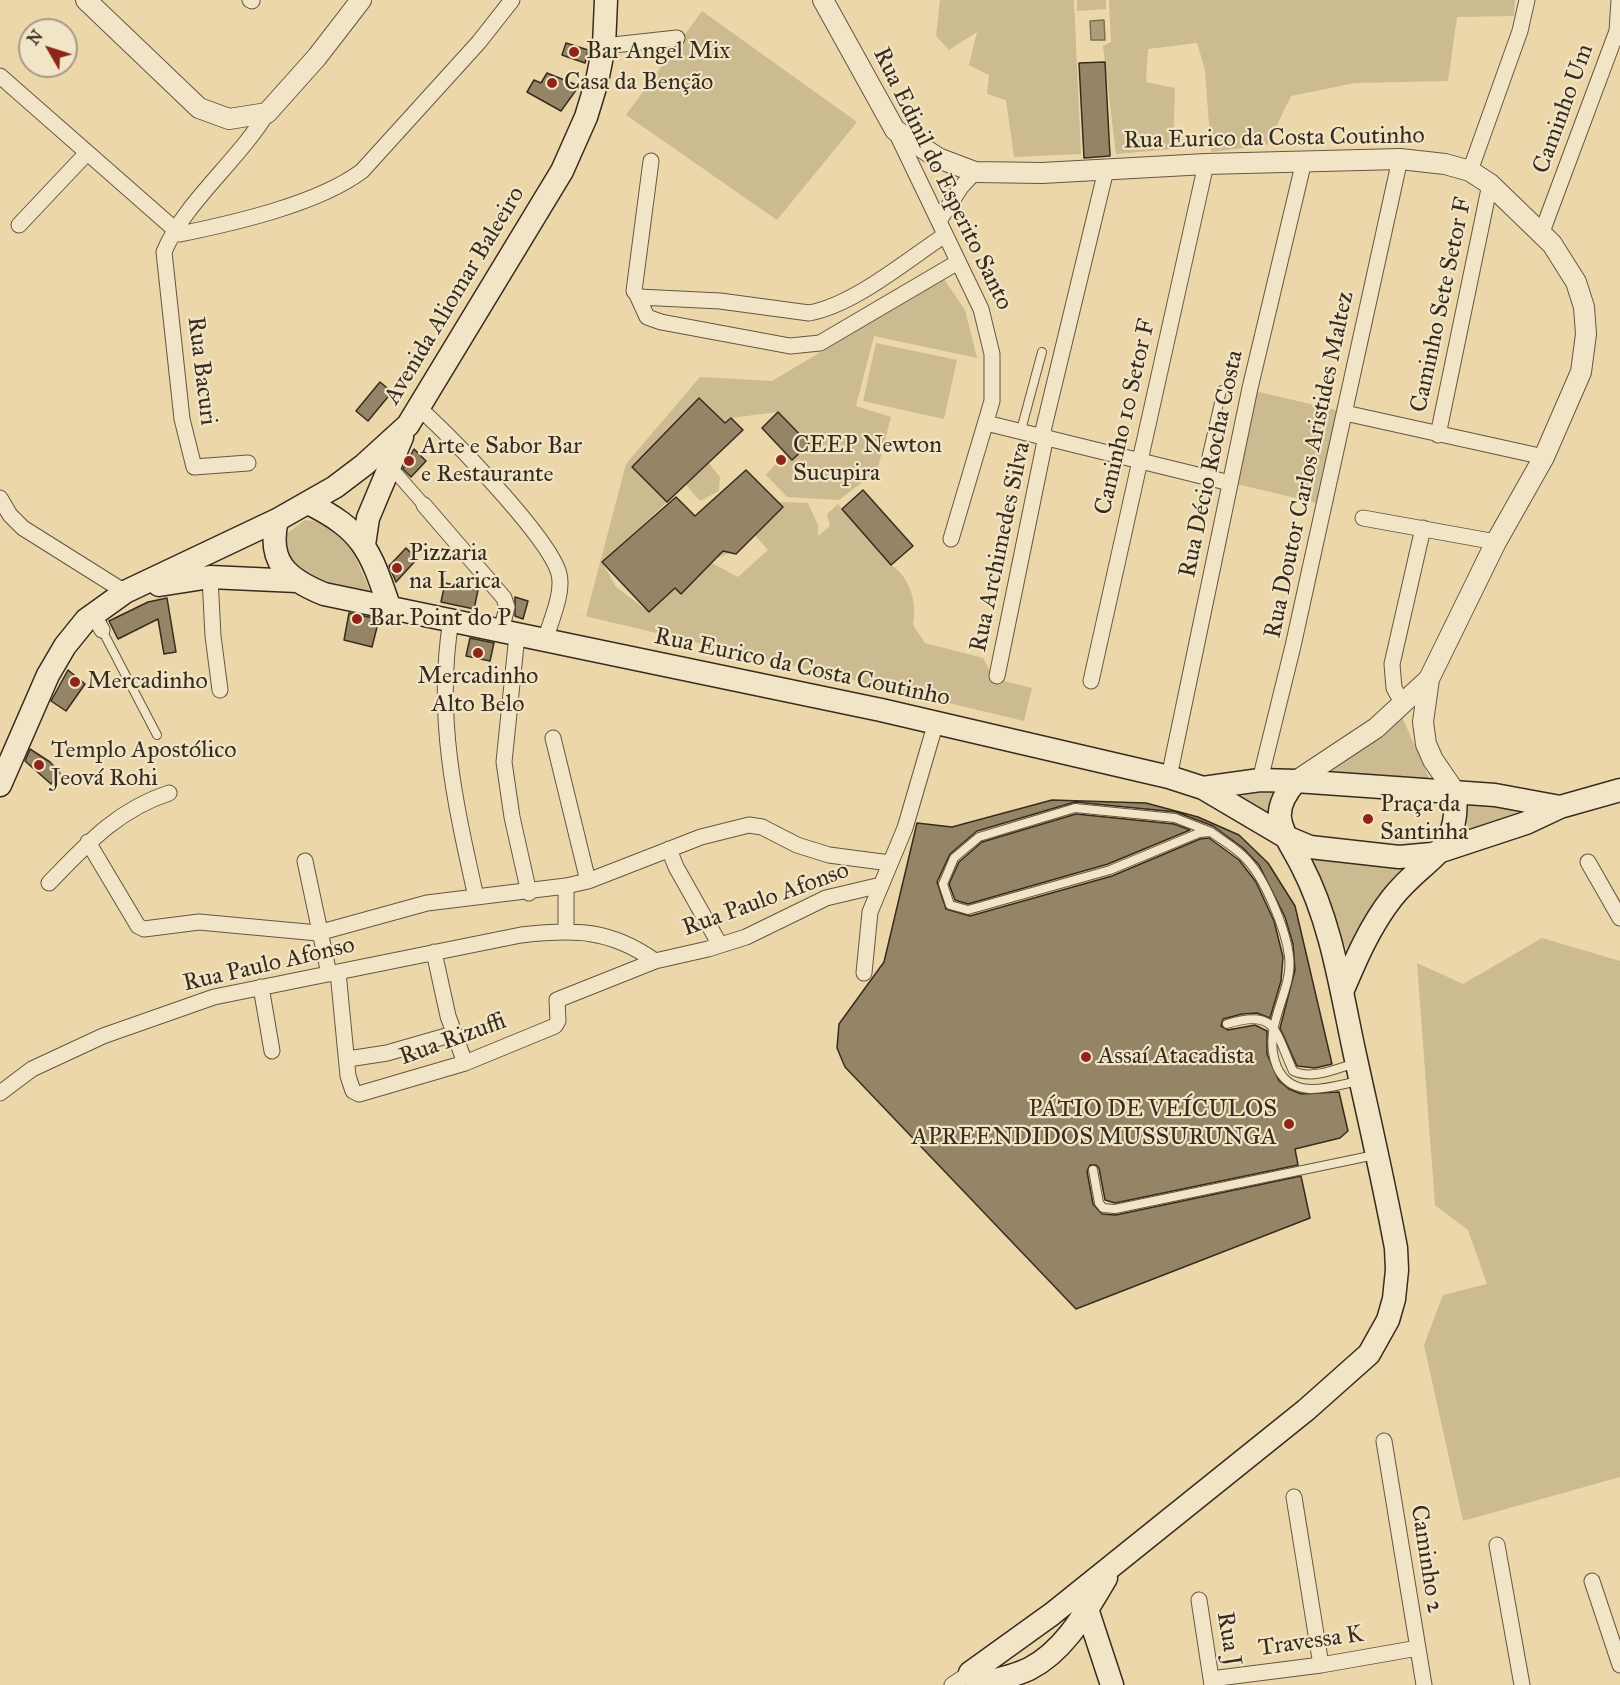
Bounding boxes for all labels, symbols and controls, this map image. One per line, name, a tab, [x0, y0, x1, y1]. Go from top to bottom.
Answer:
north arrow	[18, 18, 78, 78]
text: N	[24, 26, 47, 49]
place label: Bar Angel Mix	[586, 38, 730, 66]
street label: Caminho Um	[1527, 40, 1601, 178]
street label: Rua Edinil do Esperito Santo	[866, 43, 1018, 315]
marker: Bar Angel Mix	[567, 45, 581, 59]
place label: Casa da Benção	[564, 69, 713, 97]
marker: Casa da Benção	[545, 76, 559, 90]
street label: Rua Eurico da Costa Coutinho	[1123, 122, 1425, 156]
street label: Avenida Aliomar Baleeiro	[378, 182, 532, 410]
street label: Caminho Sete Setor F	[1405, 195, 1479, 415]
street label: Rua Doutor Carlos Aristides Maltez	[1259, 289, 1361, 641]
street label: Rua Bacuri	[180, 315, 222, 427]
street label: Caminho 10 Setor F	[1089, 316, 1163, 518]
street label: Rua Décio Rocha Costa	[1174, 348, 1250, 580]
place label: CEEP Newton Sucupira	[793, 432, 942, 488]
place label: Arte e Sabor Bar e Restaurante	[421, 433, 582, 489]
street label: Rua Archimedes Silva	[965, 439, 1037, 655]
marker: CEEP Newton Sucupira	[774, 453, 788, 467]
marker: Arte e Sabor Bar e Restaurante	[402, 454, 416, 468]
place label: Pizzaria na Larica	[409, 540, 501, 596]
marker: Pizzaria na Larica	[390, 561, 404, 575]
place label: Bar Point do P	[369, 605, 511, 633]
marker: Bar Point do P	[350, 612, 364, 626]
street label: Rua Eurico da Costa Coutinho	[652, 623, 952, 713]
marker: Mercadinho Alto Belo	[471, 646, 485, 660]
place label: Mercadinho Alto Belo	[418, 663, 538, 719]
place label: Mercadinho	[87, 668, 208, 696]
marker: Mercadinho	[68, 675, 82, 689]
place label: Templo Apostólico Jeová Rohi	[51, 737, 237, 793]
marker: Templo Apostólico Jeová Rohi	[32, 758, 46, 772]
place label: Praça da Santinha	[1380, 791, 1468, 847]
marker: Praça da Santinha	[1361, 812, 1375, 826]
street label: Rua Paulo Afonso	[679, 857, 853, 943]
street label: Rua Paulo Afonso	[180, 931, 358, 999]
street label: Rua Rizuffi	[396, 1007, 510, 1073]
place label: Assaí Atacadista	[1098, 1043, 1254, 1071]
marker: Assaí Atacadista	[1079, 1050, 1093, 1064]
place label: PÁTIO DE VEÍCULOS APREENDIDOS MUSSURUNGA	[911, 1096, 1277, 1152]
marker: PÁTIO DE VEÍCULOS APREENDIDOS MUSSURUNGA	[1282, 1117, 1296, 1131]
street label: Caminho 2	[1403, 1503, 1449, 1615]
street label: Rua J	[1210, 1610, 1246, 1668]
street label: Travessa K	[1257, 1620, 1365, 1664]

